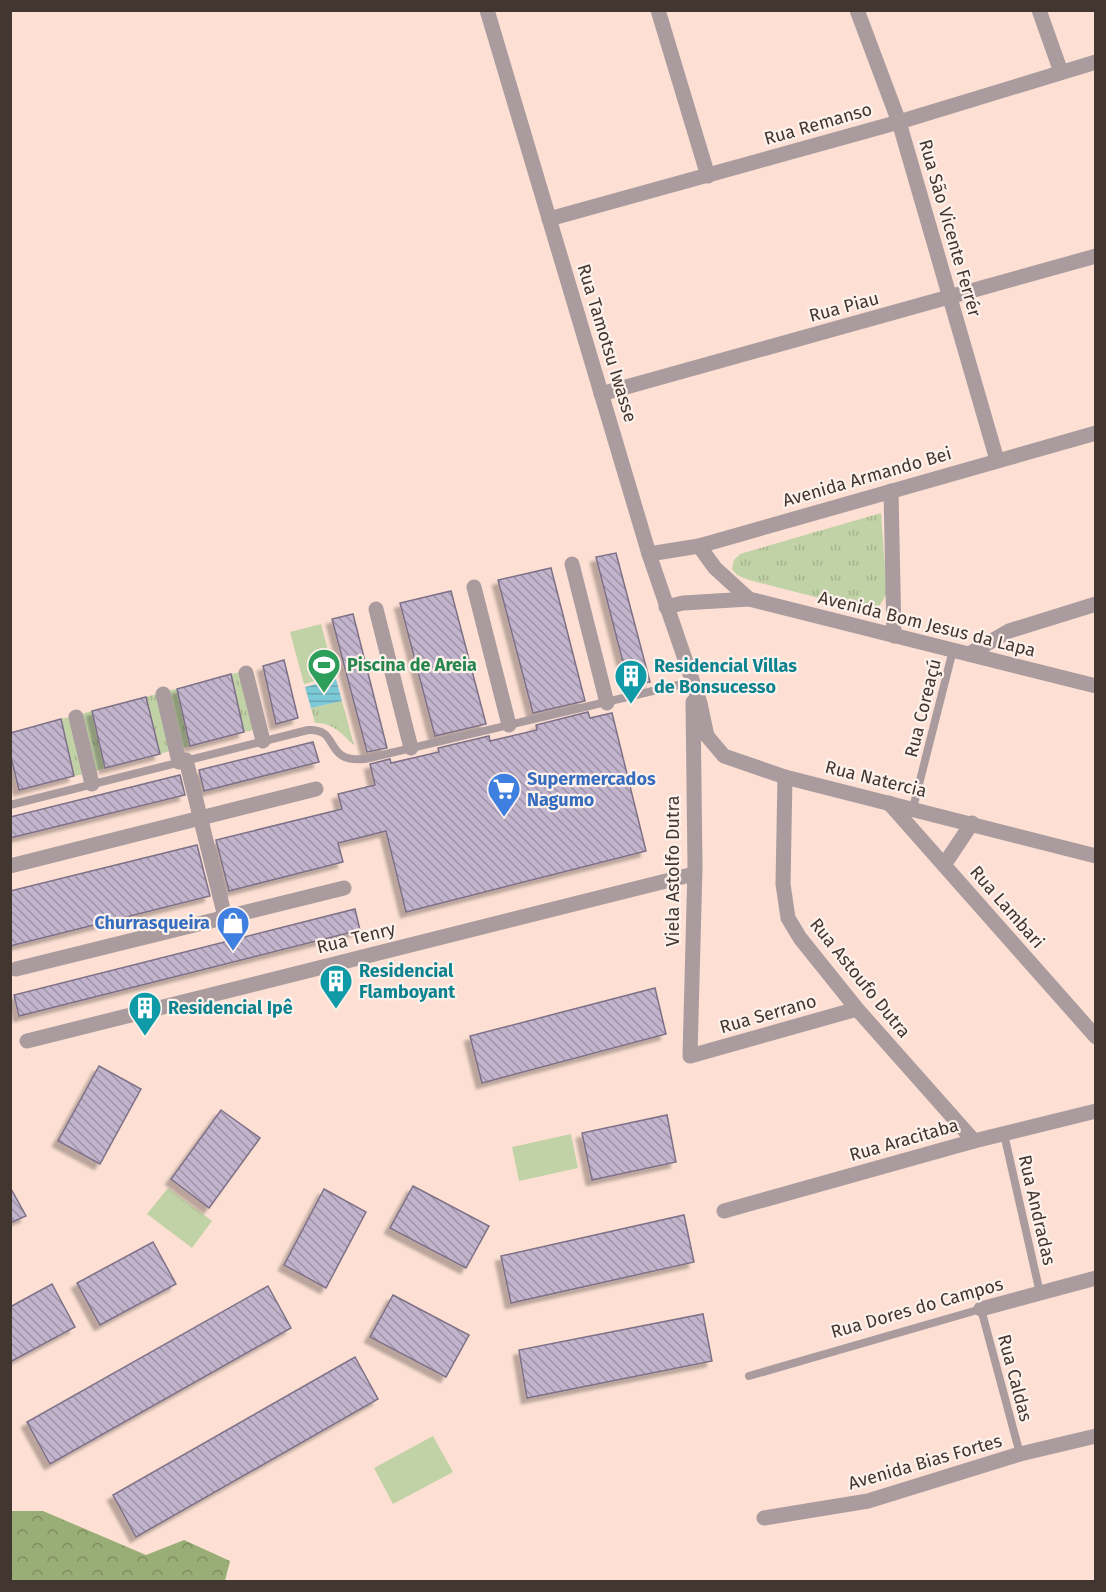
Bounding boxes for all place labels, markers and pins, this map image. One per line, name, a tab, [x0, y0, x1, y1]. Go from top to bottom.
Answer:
sports icon: Piscina de Areia	[306, 647, 342, 694]
place label: Piscina de Areia	[347, 654, 477, 676]
place label: Residencial Villas de Bonsucesso	[654, 655, 797, 698]
building icon: Residencial Villas de Bonsucesso	[613, 658, 649, 705]
place label: Supermercados Nagumo	[527, 768, 656, 811]
supermarket icon: Supermercados Nagumo	[486, 771, 522, 818]
shop icon: Churrasqueira	[215, 905, 251, 952]
place label: Churrasqueira	[94, 912, 210, 934]
place label: Residencial Flamboyant	[359, 960, 456, 1003]
building icon: Residencial Flamboyant	[318, 963, 354, 1010]
building icon: Residencial Ipê	[127, 990, 163, 1037]
place label: Residencial Ipê	[168, 997, 293, 1019]

